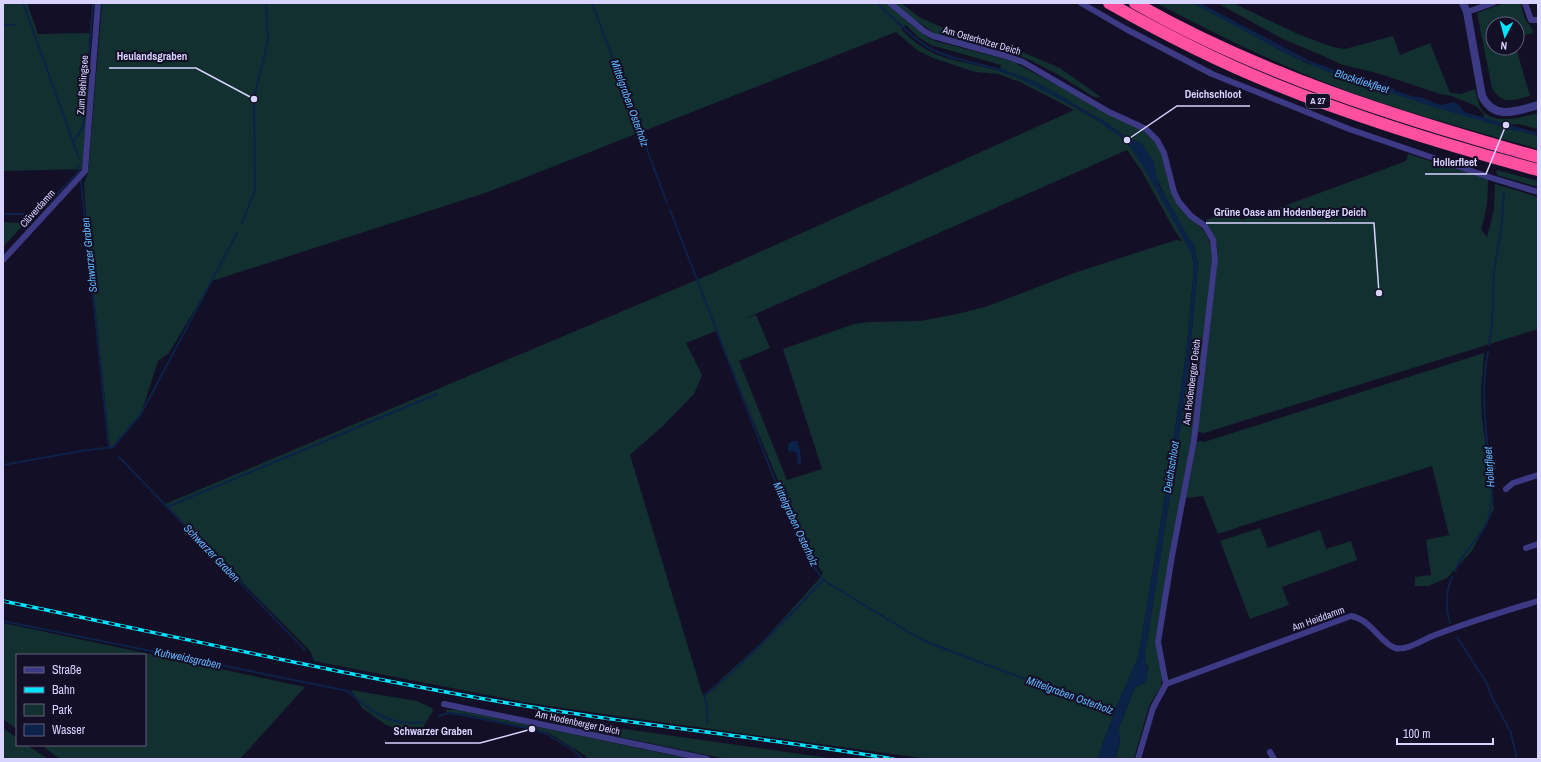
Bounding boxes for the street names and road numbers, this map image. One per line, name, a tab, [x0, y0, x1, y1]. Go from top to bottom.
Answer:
street label: Am Osterholzer Deich	[940, 23, 1022, 58]
street label: Zum Behlingsee	[74, 54, 91, 115]
road number: A 27	[1306, 94, 1330, 108]
street label: Clüverdamm	[17, 187, 58, 230]
street label: Am Hodenberger Deich	[1180, 339, 1203, 427]
street label: Am Heiddamm	[1289, 603, 1346, 634]
street label: Am Hodenberger Deich	[533, 707, 621, 738]

